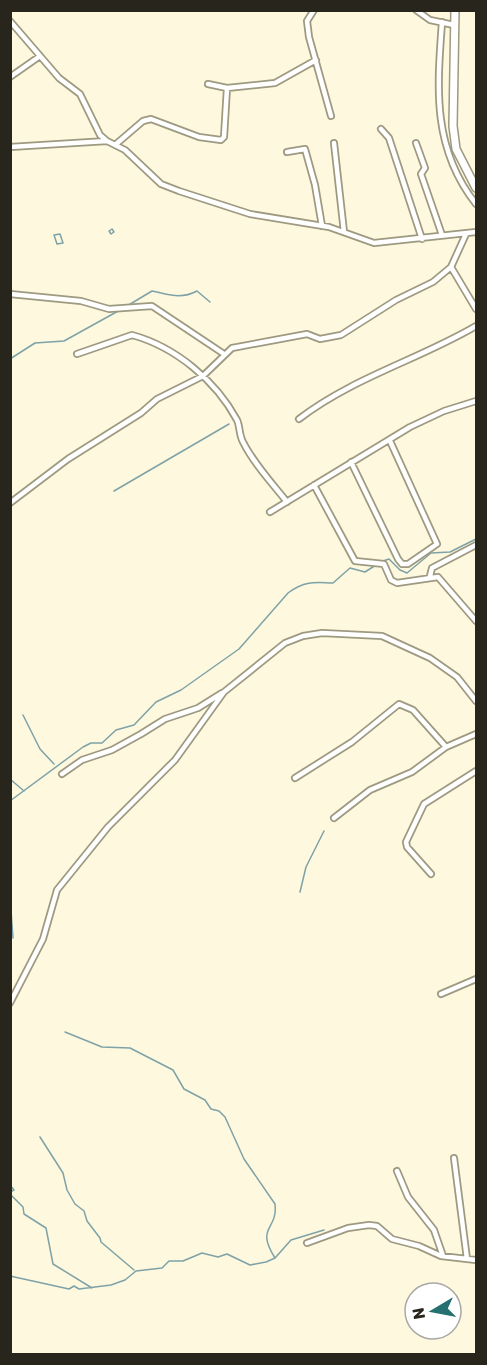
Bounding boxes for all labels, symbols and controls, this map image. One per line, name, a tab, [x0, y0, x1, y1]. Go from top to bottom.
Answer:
north arrow	[403, 1281, 463, 1341]
text: N	[408, 1306, 429, 1321]

